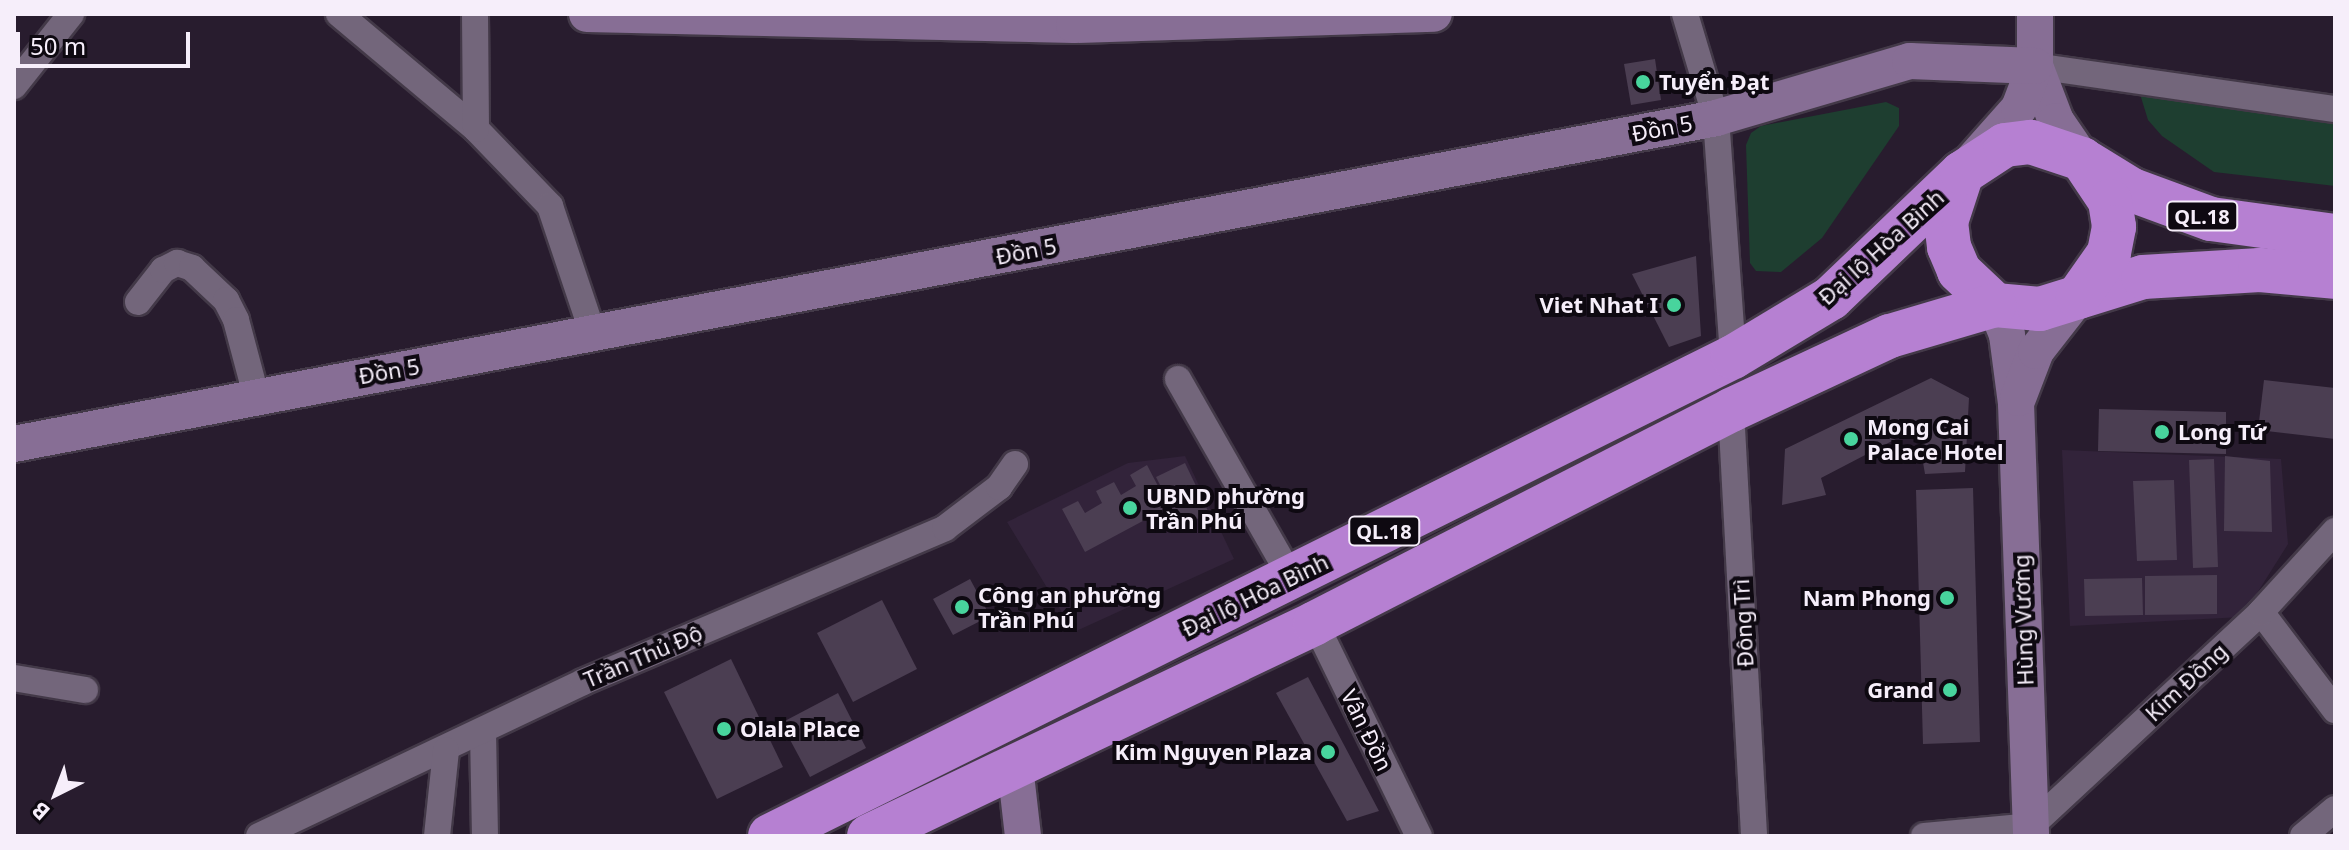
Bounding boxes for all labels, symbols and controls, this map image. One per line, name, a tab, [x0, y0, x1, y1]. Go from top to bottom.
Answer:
scale bar	[20, 16, 194, 66]
text: 50 m	[30, 29, 86, 62]
place label: Tuyển Đạt	[1659, 69, 1769, 95]
marker: Tuyển Đạt	[1634, 73, 1652, 91]
street label: Đồn 5	[1629, 109, 1695, 147]
street label: Đại lộ Hòa Bình	[1813, 184, 1949, 310]
road number: QL.18	[2166, 200, 2238, 232]
street label: Đồn 5	[993, 232, 1059, 270]
place label: Viet Nhat I	[1540, 292, 1658, 318]
marker: Viet Nhat I	[1665, 296, 1683, 314]
street label: Đồn 5	[357, 353, 421, 389]
place label: Mong Cai Palace Hotel	[1867, 413, 2004, 464]
place label: Long Tứ	[2178, 419, 2266, 445]
marker: Long Tứ	[2153, 423, 2171, 441]
marker: Mong Cai Palace Hotel	[1842, 430, 1860, 448]
place label: UBND phường Trần Phú	[1146, 482, 1305, 534]
marker: UBND phường Trần Phú	[1121, 499, 1139, 517]
road number: QL.18	[1348, 515, 1420, 547]
street label: Đại lộ Hòa Bình	[1178, 548, 1332, 642]
street label: Hùng Vương	[2008, 554, 2038, 686]
street label: Đông Trì	[1728, 578, 1758, 668]
place label: Công an phường Trần Phú	[978, 581, 1161, 632]
place label: Nam Phong	[1803, 585, 1931, 611]
marker: Nam Phong	[1938, 589, 1956, 607]
marker: Công an phường Trần Phú	[953, 598, 971, 616]
street label: Trần Thủ Độ	[580, 619, 706, 693]
street label: Kim Đồng	[2140, 638, 2232, 726]
place label: Grand	[1867, 677, 1934, 703]
marker: Grand	[1941, 681, 1959, 699]
street label: Vân Đồn	[1336, 685, 1398, 775]
place label: Olala Place	[740, 716, 860, 742]
marker: Olala Place	[715, 720, 733, 738]
place label: Kim Nguyen Plaza	[1114, 739, 1312, 765]
marker: Kim Nguyen Plaza	[1319, 743, 1337, 761]
north arrow	[16, 754, 96, 834]
text: B	[24, 796, 55, 828]

